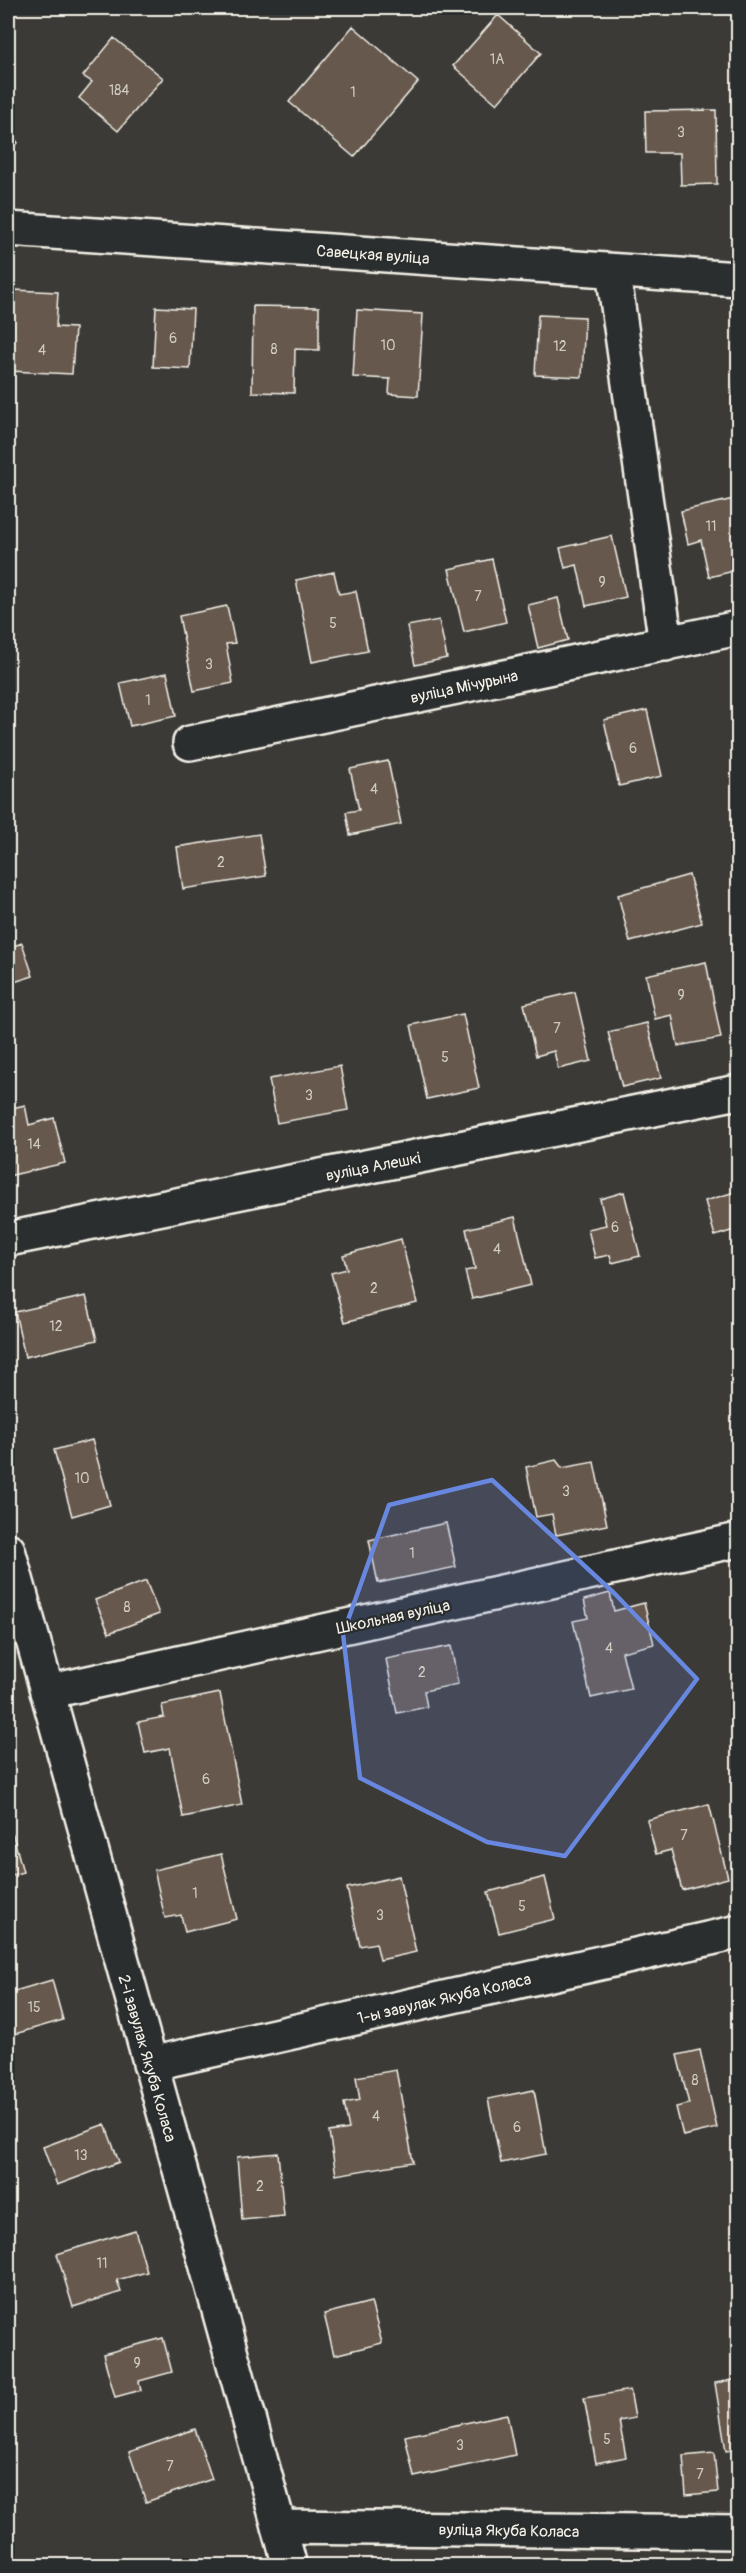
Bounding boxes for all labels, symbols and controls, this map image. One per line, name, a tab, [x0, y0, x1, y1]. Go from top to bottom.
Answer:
house number: 1А	[490, 51, 504, 68]
house number: 184	[109, 82, 129, 99]
house number: 1	[350, 84, 356, 101]
house number: 3	[677, 124, 685, 141]
street label: Савецкая вуліца	[316, 241, 430, 269]
house number: 6	[169, 330, 177, 347]
house number: 10	[380, 337, 396, 354]
house number: 12	[553, 338, 567, 355]
house number: 8	[270, 341, 278, 358]
house number: 4	[38, 342, 46, 359]
house number: 11	[706, 518, 716, 535]
house number: 9	[598, 574, 606, 591]
house number: 7	[474, 588, 482, 605]
house number: 5	[329, 615, 337, 632]
house number: 3	[205, 656, 213, 673]
street label: вуліца Мічурына	[409, 666, 520, 708]
house number: 1	[145, 692, 151, 709]
house number: 6	[629, 740, 637, 757]
house number: 4	[370, 781, 378, 798]
house number: 2	[217, 854, 225, 871]
house number: 9	[677, 987, 685, 1004]
house number: 7	[553, 1020, 561, 1037]
house number: 5	[441, 1049, 449, 1066]
house number: 3	[305, 1087, 313, 1104]
house number: 14	[27, 1136, 41, 1153]
street label: вуліца Алешкі	[324, 1148, 422, 1186]
house number: 6	[611, 1219, 619, 1236]
house number: 4	[493, 1241, 501, 1258]
house number: 2	[370, 1280, 378, 1297]
house number: 12	[49, 1318, 63, 1335]
house number: 10	[74, 1470, 90, 1487]
house number: 3	[562, 1483, 570, 1500]
house number: 1	[409, 1545, 415, 1562]
street label: Школьная вуліца	[335, 1595, 452, 1639]
house number: 8	[123, 1599, 131, 1616]
house number: 4	[605, 1640, 613, 1657]
house number: 2	[418, 1664, 426, 1681]
house number: 6	[202, 1771, 210, 1788]
house number: 7	[680, 1827, 688, 1844]
house number: 1	[192, 1885, 198, 1902]
house number: 5	[518, 1898, 526, 1915]
house number: 3	[376, 1907, 384, 1924]
street label: 1-ы завулак Якуба Коласа	[355, 1969, 533, 2029]
street label: 2-і завулак Якуба Коласа	[114, 1972, 181, 2144]
house number: 15	[27, 1999, 41, 2016]
house number: 8	[691, 2072, 699, 2089]
house number: 4	[372, 2108, 380, 2125]
house number: 6	[513, 2119, 521, 2136]
house number: 13	[74, 2147, 88, 2164]
house number: 2	[256, 2178, 264, 2195]
house number: 11	[97, 2255, 107, 2272]
house number: 9	[133, 2355, 141, 2372]
house number: 5	[603, 2431, 611, 2448]
house number: 3	[456, 2437, 464, 2454]
house number: 7	[166, 2458, 174, 2475]
house number: 7	[696, 2466, 704, 2483]
street label: вуліца Якуба Коласа	[439, 2520, 579, 2542]

